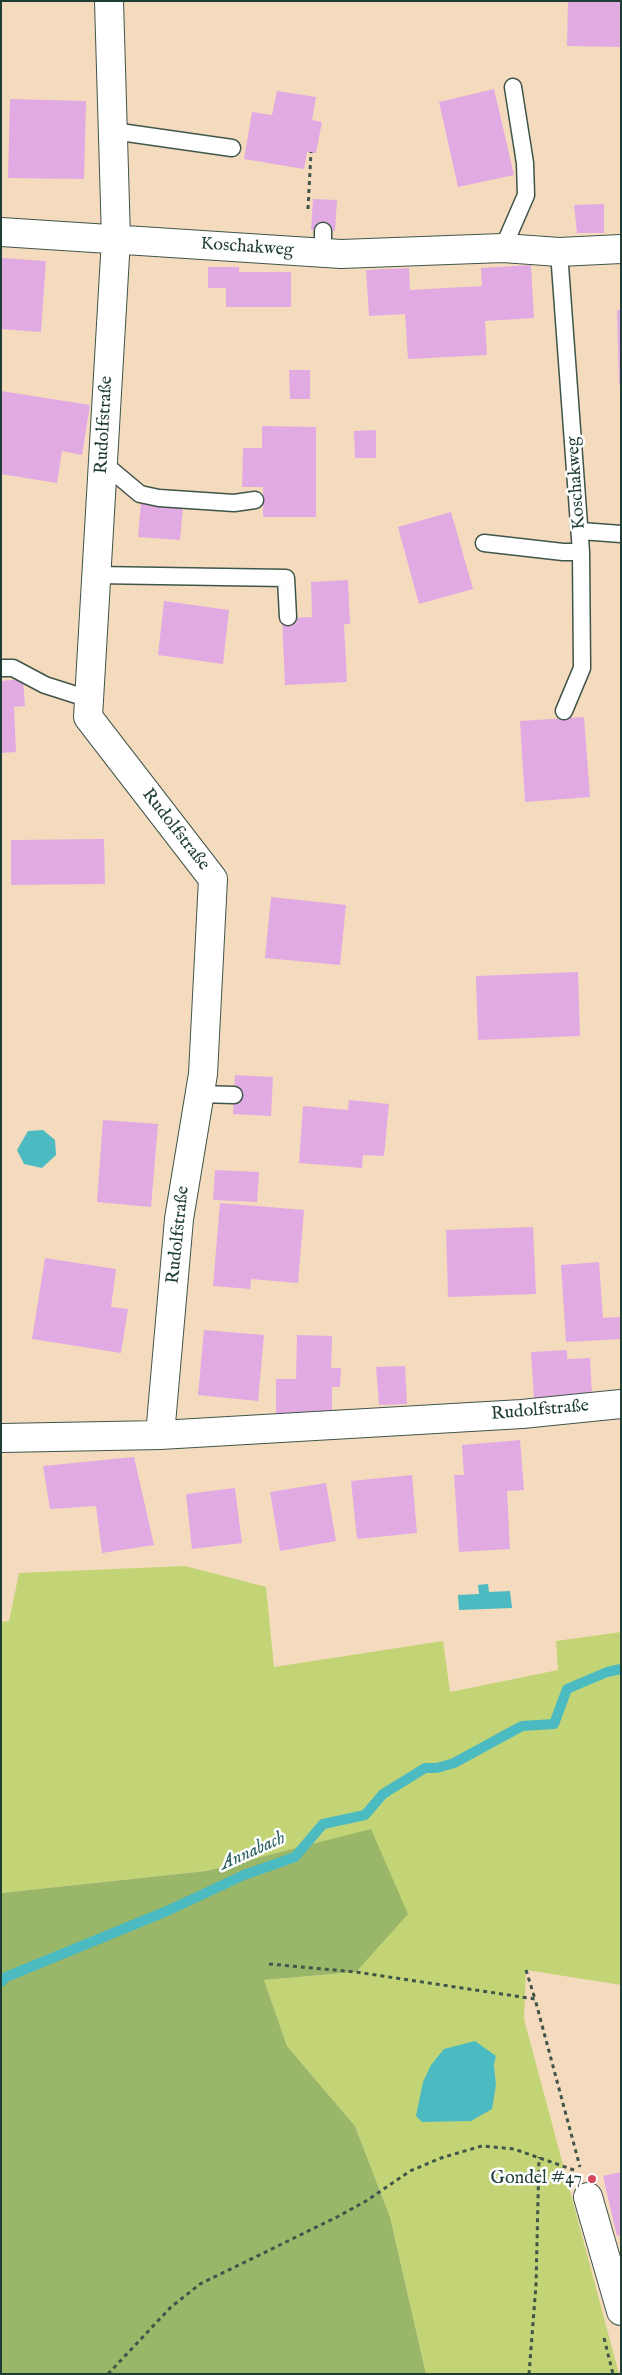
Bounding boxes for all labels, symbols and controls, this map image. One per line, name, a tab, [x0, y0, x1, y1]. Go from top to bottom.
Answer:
street label: Koschakweg	[200, 234, 294, 262]
street label: Rudolfstraße	[92, 375, 118, 475]
street label: Koschakweg	[563, 436, 591, 530]
street label: Rudolfstraße	[136, 785, 214, 875]
street label: Rudolfstraße	[163, 1185, 195, 1285]
street label: Rudolfstraße	[490, 1396, 590, 1426]
water label: Annabach	[217, 1828, 289, 1876]
place label: Gondel #47	[491, 2168, 582, 2190]
marker: Gondel #47	[586, 2173, 598, 2185]

